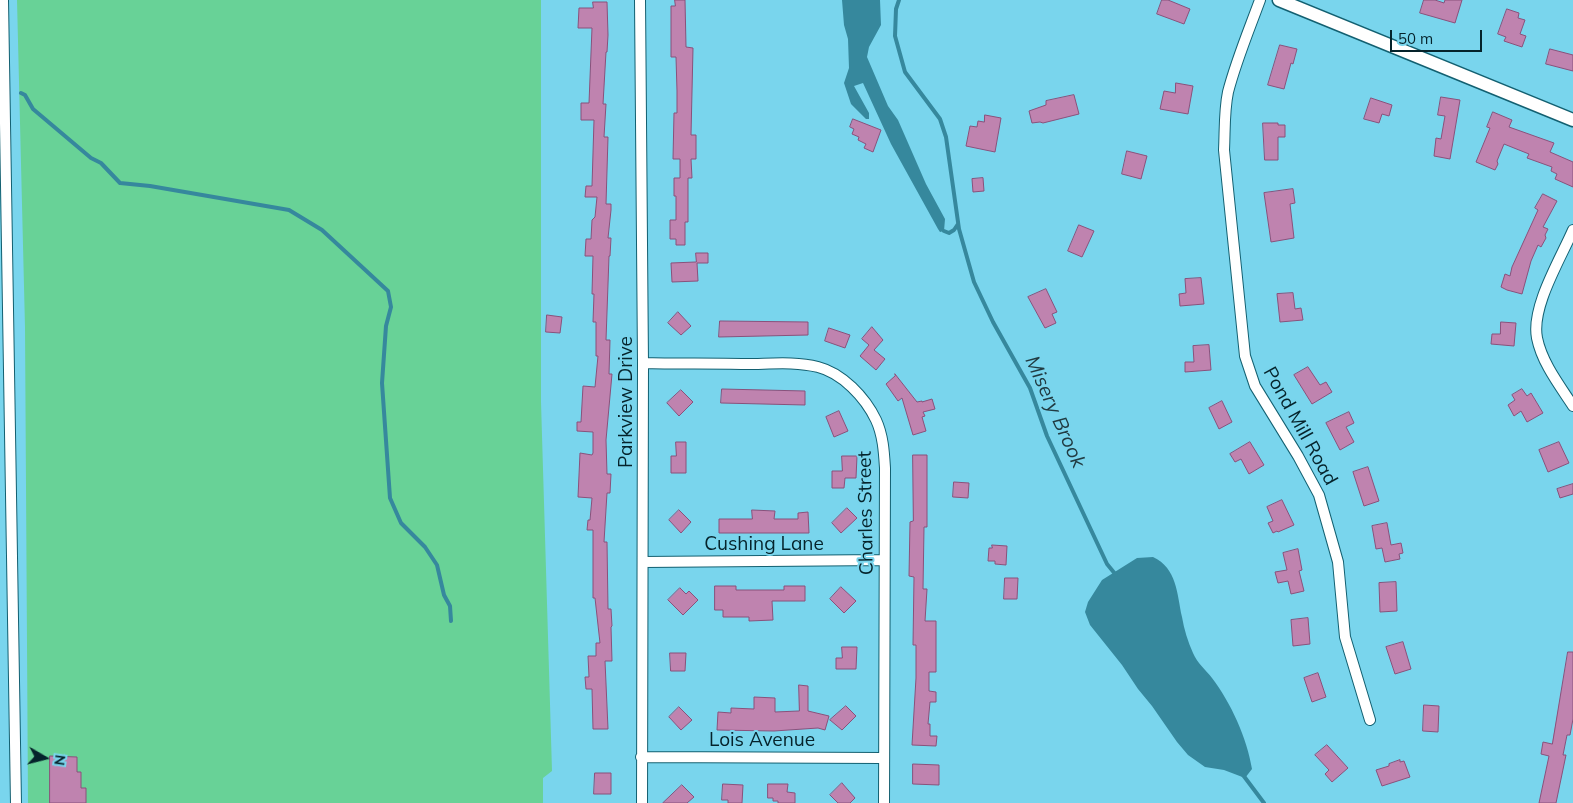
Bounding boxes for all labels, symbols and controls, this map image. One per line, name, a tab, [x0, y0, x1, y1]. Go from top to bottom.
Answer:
scale bar	[1393, 20, 1486, 52]
text: 50 m	[1398, 29, 1433, 48]
street label: Parkview Drive	[615, 336, 637, 468]
water label: Misery Brook	[1020, 352, 1090, 472]
street label: Pond Mill Road	[1258, 363, 1342, 489]
street label: Charles Street	[854, 451, 878, 575]
street label: Cushing Lane	[704, 533, 824, 555]
street label: Lois Avenue	[709, 729, 815, 751]
north arrow	[20, 733, 70, 783]
text: N	[50, 754, 70, 767]

